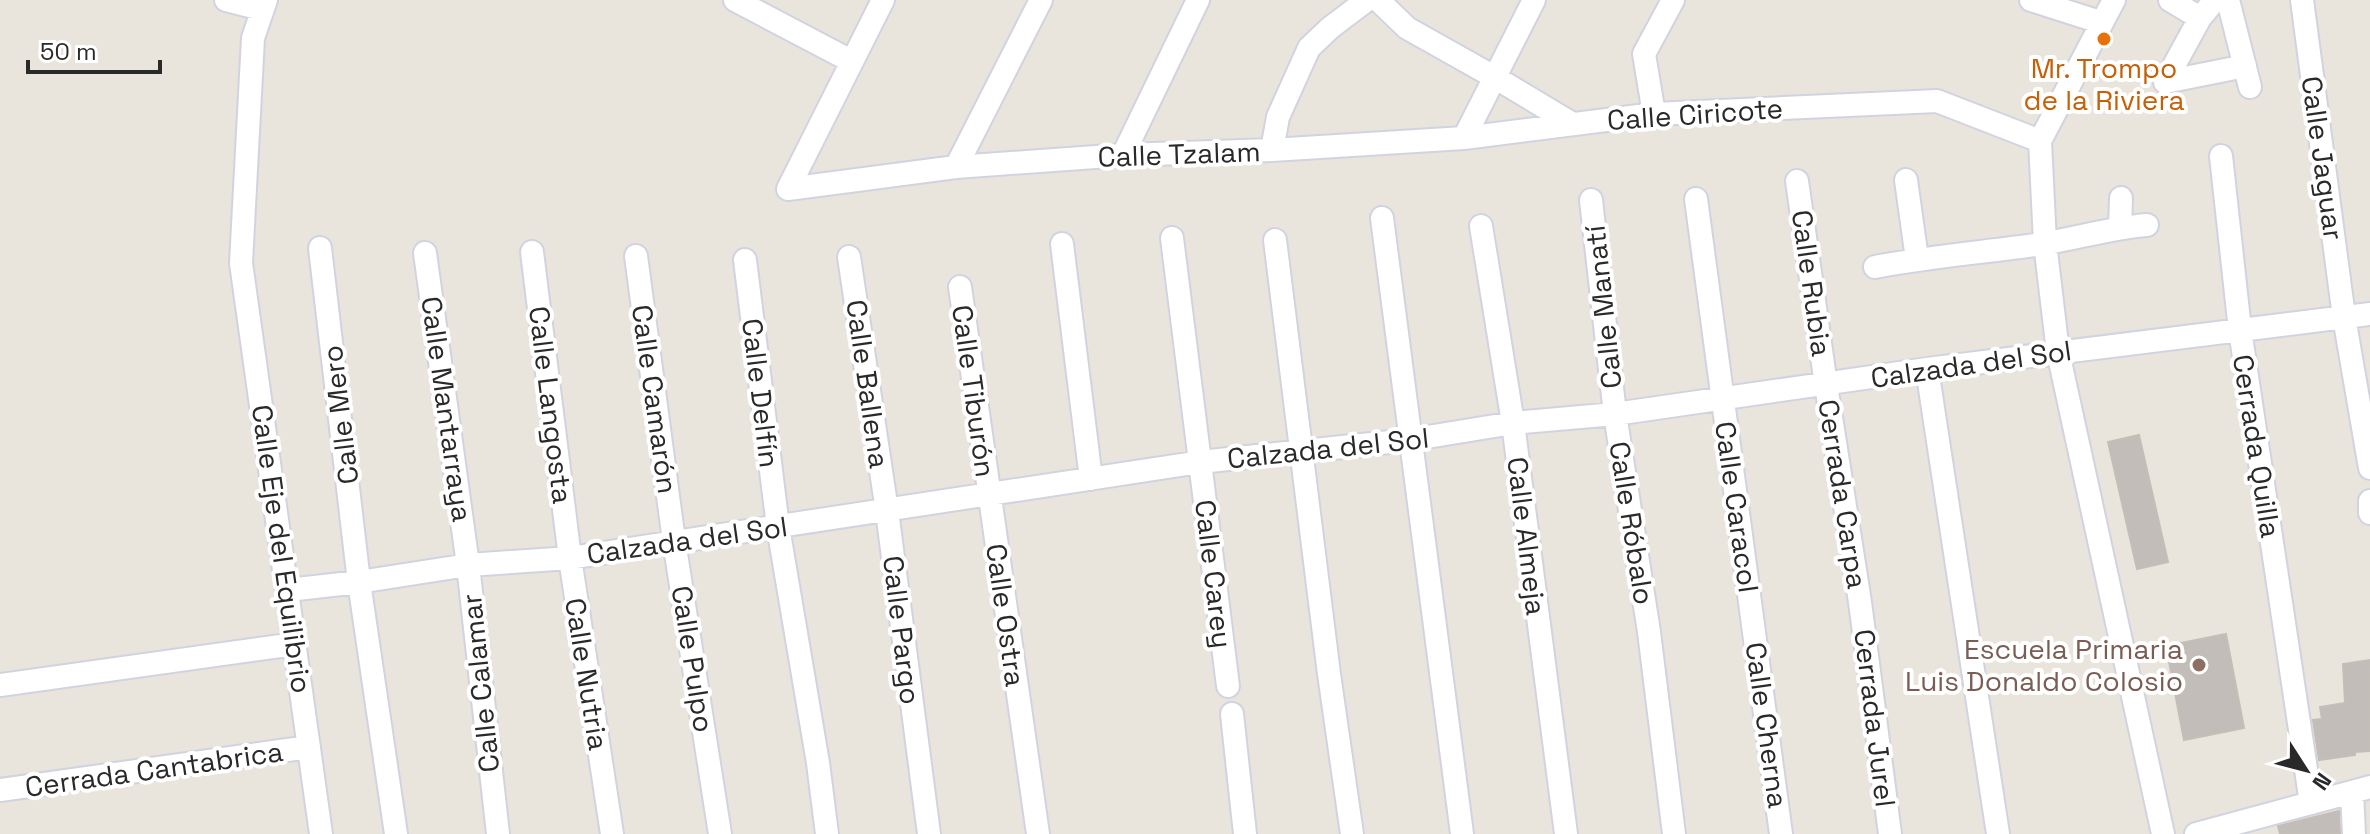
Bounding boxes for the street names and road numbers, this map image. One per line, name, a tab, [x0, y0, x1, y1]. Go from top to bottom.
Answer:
street label: Calle Jaguar	[2294, 74, 2352, 242]
street label: Calle Ciricote	[1606, 90, 1784, 138]
street label: Calle Tzalam	[1097, 133, 1261, 175]
street label: Calle Rubia	[1784, 208, 1840, 358]
street label: Calle Manatí	[1577, 223, 1629, 390]
street label: Calle Mantarraya	[413, 294, 481, 524]
street label: Calle Ballena	[838, 297, 898, 471]
street label: Calle Camarón	[624, 302, 686, 496]
street label: Calle Tiburón	[944, 303, 1004, 479]
street label: Calle Langosta	[521, 304, 581, 506]
street label: Calle Delfín	[734, 316, 788, 470]
street label: Calzada del Sol	[1868, 332, 2074, 396]
street label: Calle Mero	[314, 343, 366, 487]
street label: Cerrada Quilla	[2225, 352, 2289, 540]
street label: Cerrada Carpa	[1810, 397, 1876, 591]
street label: Calle Eje del Equilibrio	[244, 402, 320, 696]
street label: Calle Caracol	[1707, 419, 1767, 595]
street label: Calzada del Sol	[1225, 420, 1431, 476]
street label: Calle Róbalo	[1601, 439, 1663, 607]
street label: Calle Almeja	[1499, 455, 1555, 617]
street label: Calle Carey	[1187, 498, 1241, 650]
street label: Calzada del Sol	[584, 508, 790, 572]
street label: Calle Ostra	[978, 541, 1034, 689]
street label: Calle Pargo	[875, 554, 929, 706]
street label: Calle Pulpo	[664, 583, 722, 735]
street label: Calle Calamar	[453, 592, 507, 774]
street label: Calle Nutria	[557, 595, 617, 753]
street label: Cerrada Jurel	[1846, 627, 1904, 809]
street label: Calle Cherna	[1738, 640, 1796, 810]
street label: Cerrada Cantabrica	[23, 733, 285, 805]

